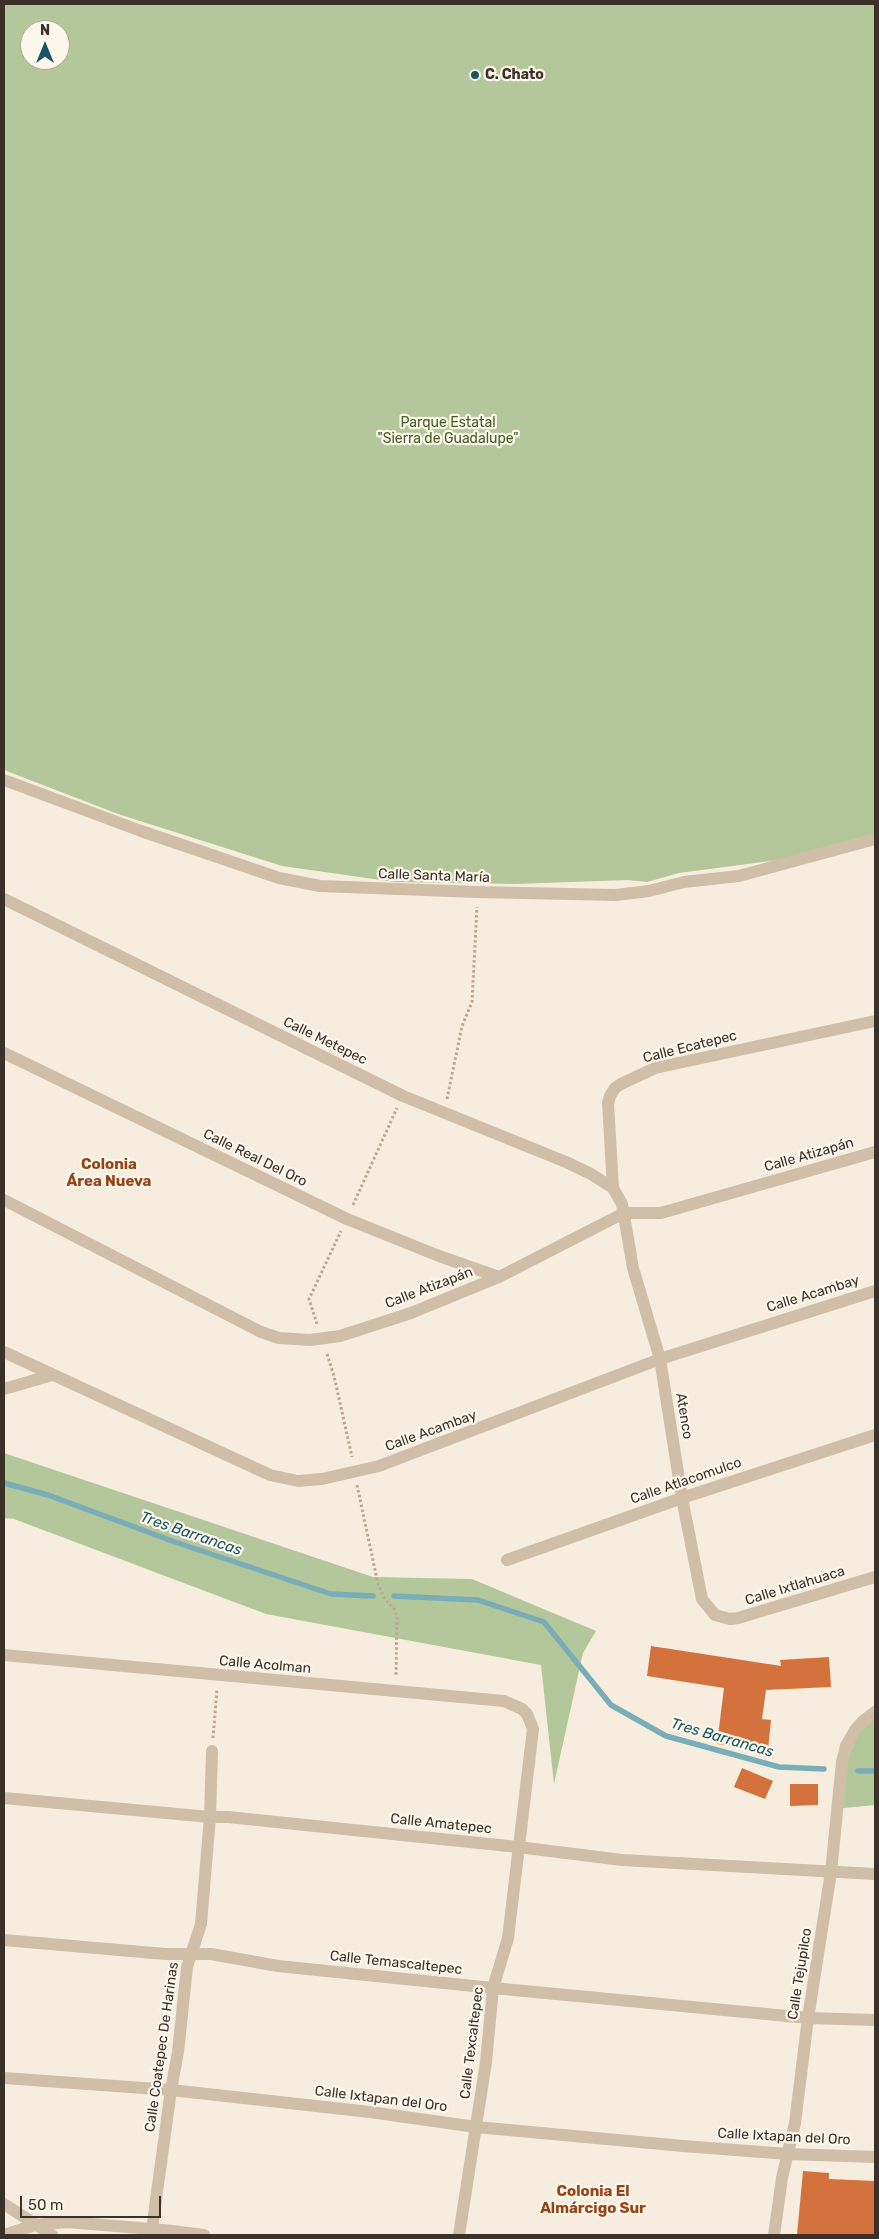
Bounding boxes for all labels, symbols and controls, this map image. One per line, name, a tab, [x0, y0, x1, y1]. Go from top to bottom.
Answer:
north arrow	[20, 20, 70, 70]
text: N	[40, 22, 50, 39]
place label: C. Chato	[485, 67, 544, 83]
marker: C. Chato	[469, 69, 481, 81]
park label: Parque Estatal "Sierra de Guadalupe"	[377, 415, 519, 448]
street label: Calle Santa María	[378, 866, 490, 886]
street label: Calle Metepec	[280, 1013, 370, 1069]
street label: Calle Ecatepec	[641, 1027, 739, 1067]
street label: Calle Real Del Oro	[200, 1126, 310, 1190]
street label: Calle Atizapán	[762, 1134, 856, 1176]
district label: Colonia Área Nueva	[67, 1156, 151, 1191]
street label: Calle Atizapán	[383, 1264, 475, 1312]
street label: Calle Acambay	[765, 1272, 861, 1316]
street label: Atenco	[672, 1392, 696, 1440]
street label: Calle Acambay	[383, 1407, 479, 1455]
street label: Calle Atlacomulco	[628, 1454, 744, 1508]
water label: Tres Barrancas	[138, 1508, 244, 1560]
street label: Calle Ixtlahuaca	[743, 1563, 847, 1609]
street label: Calle Acolman	[218, 1653, 312, 1677]
water label: Tres Barrancas	[669, 1715, 775, 1761]
street label: Calle Amatepec	[389, 1810, 493, 1838]
street label: Calle Tejupilco	[784, 1927, 816, 2021]
street label: Calle Temascaltepec	[329, 1948, 463, 1978]
street label: Calle Coatepec De Harinas	[142, 1961, 182, 2133]
street label: Calle Texcaltepec	[457, 1986, 487, 2100]
street label: Calle Ixtapan del Oro	[314, 2083, 448, 2115]
street label: Calle Ixtapan del Oro	[717, 2125, 851, 2149]
district label: Colonia El Almárcigo Sur	[540, 2183, 646, 2218]
scale bar	[22, 2186, 164, 2218]
text: 50 m	[28, 2196, 63, 2214]

